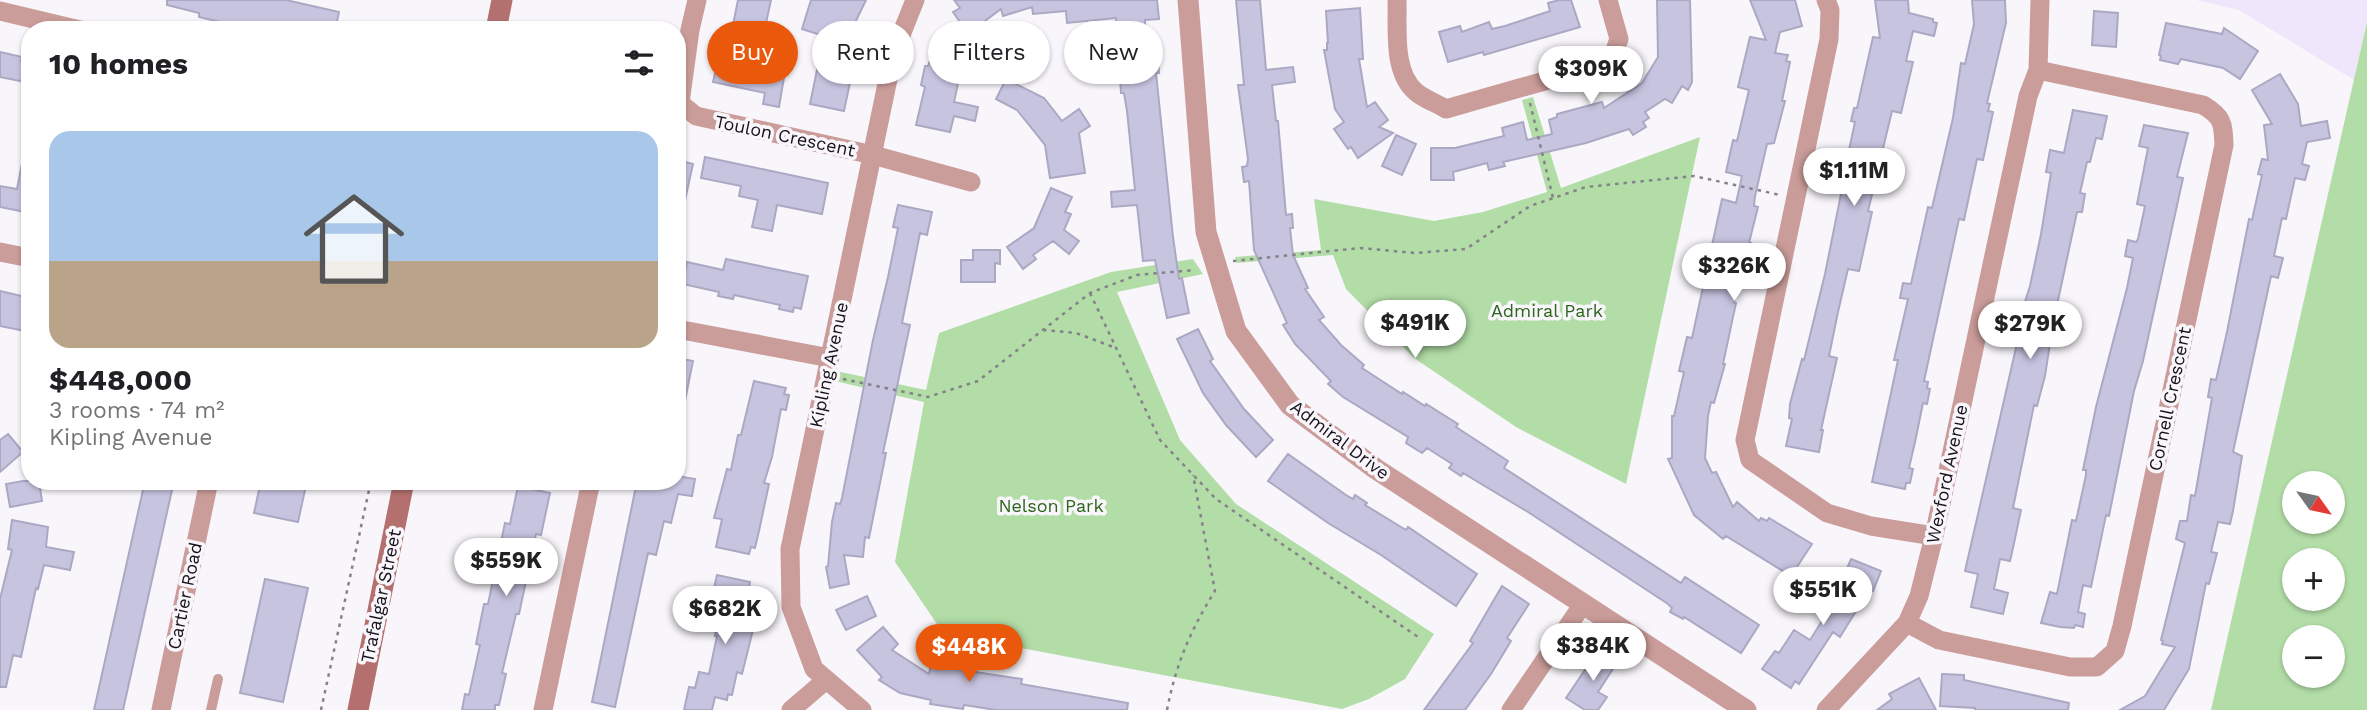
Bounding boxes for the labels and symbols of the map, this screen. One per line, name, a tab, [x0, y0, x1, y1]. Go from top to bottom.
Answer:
pin: $309K	[1542, 46, 1640, 106]
street label: Toulon Crescent	[713, 110, 858, 161]
pin: $1.11M	[1797, 148, 1911, 208]
pin: $326K	[1685, 244, 1783, 303]
street label: Kipling Avenue	[805, 300, 852, 430]
pin: $491K	[1366, 300, 1464, 360]
park label: Admiral Park	[1491, 300, 1603, 321]
pin: $279K	[1981, 302, 2079, 361]
street label: Cornell Crescent	[2144, 324, 2195, 473]
street label: Admiral Drive	[1287, 396, 1394, 483]
street label: Wexford Avenue	[1922, 403, 1971, 545]
north arrow	[2282, 471, 2345, 534]
park label: Nelson Park	[998, 495, 1104, 516]
street label: Trafalgar Street	[356, 527, 405, 665]
pin: $559K	[457, 538, 555, 598]
street label: Cartier Road	[163, 540, 206, 651]
pin: $551K	[1774, 568, 1872, 627]
pin: $682K	[676, 586, 774, 646]
pin: $448K	[920, 624, 1018, 684]
pin: $384K	[1544, 624, 1642, 683]

